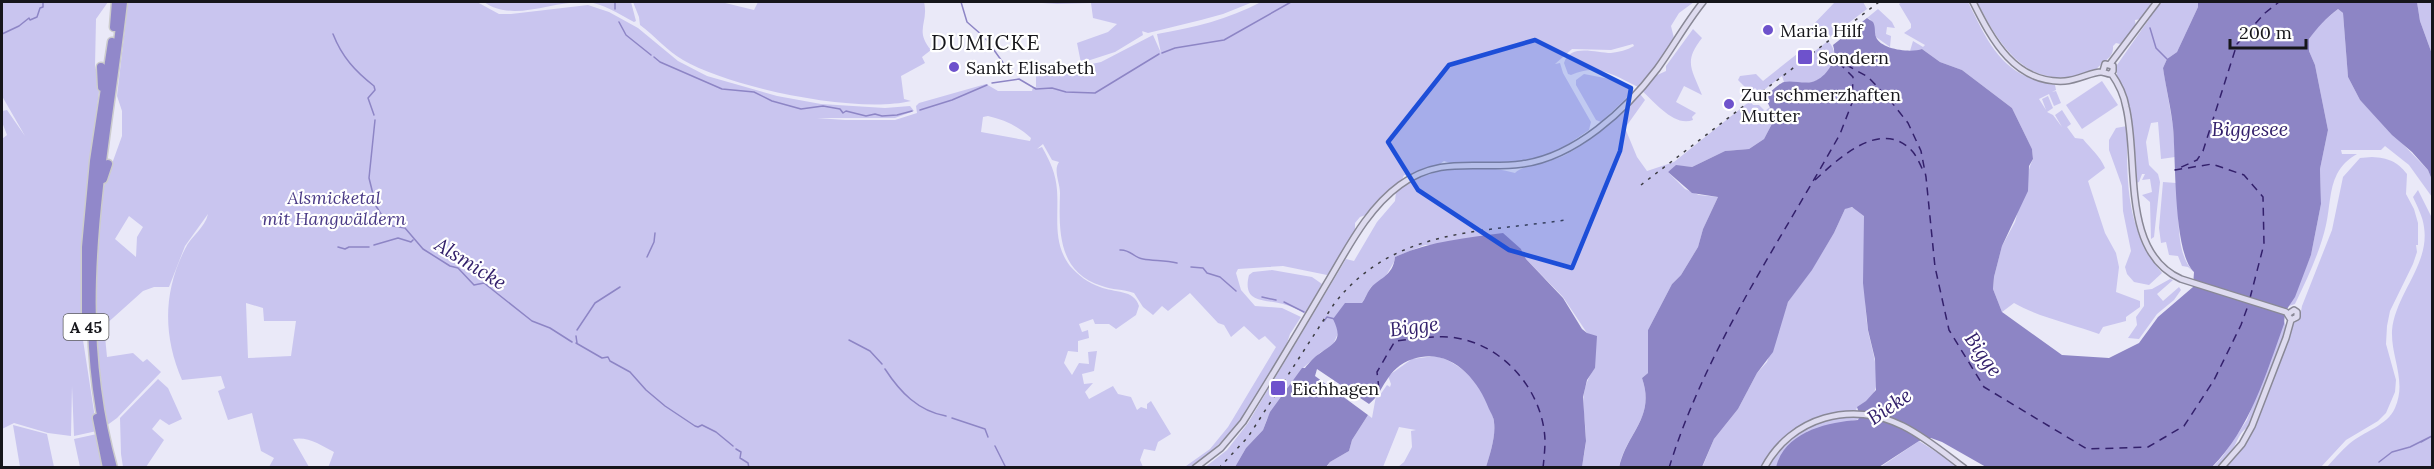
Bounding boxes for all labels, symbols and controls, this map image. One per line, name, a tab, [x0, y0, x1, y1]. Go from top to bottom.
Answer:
scale bar	[2230, 12, 2306, 50]
place label: Maria Hilf	[1780, 19, 1865, 42]
text: 200 m	[2239, 21, 2292, 44]
marker: Maria Hilf	[1761, 23, 1775, 37]
district label: DUMICKE	[931, 29, 1041, 56]
place label: Sondern	[1818, 46, 1889, 69]
marker: Sondern	[1796, 48, 1814, 66]
place label: Sankt Elisabeth	[966, 56, 1095, 79]
marker: Sankt Elisabeth	[947, 60, 961, 74]
place label: Zur schmerzhaften Mutter	[1741, 83, 1901, 127]
marker: Zur schmerzhaften Mutter	[1722, 97, 1736, 111]
water label: Biggesee	[2212, 116, 2288, 141]
park label: Alsmicketal mit Hangwäldern	[262, 186, 406, 230]
water label: Alsmicke	[430, 231, 512, 295]
water label: Bigge	[1388, 311, 1440, 341]
road number: A 45	[64, 314, 109, 340]
water label: Bigge	[1960, 327, 2008, 381]
place label: Eichhagen	[1292, 377, 1379, 400]
marker: Eichhagen	[1269, 379, 1287, 397]
water label: Bieke	[1862, 382, 1916, 430]

